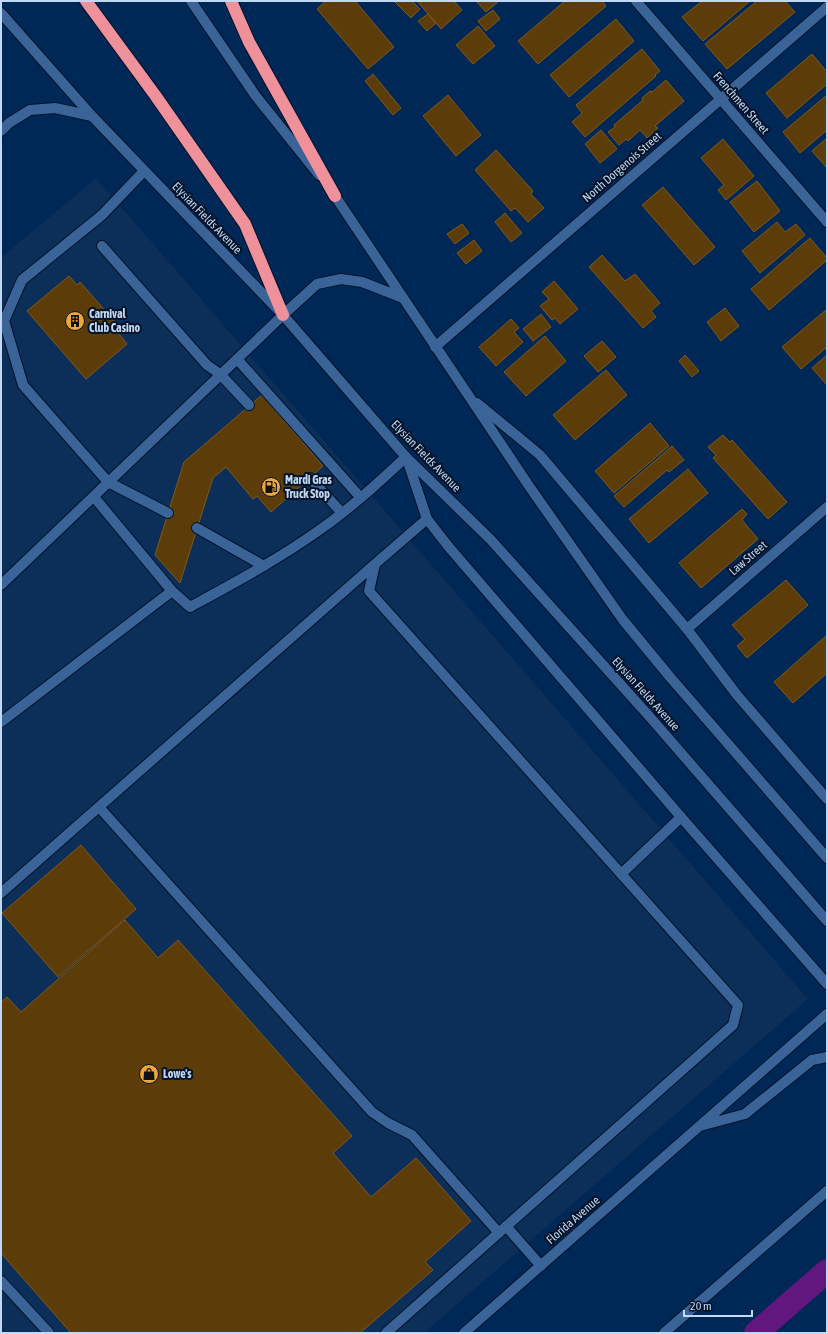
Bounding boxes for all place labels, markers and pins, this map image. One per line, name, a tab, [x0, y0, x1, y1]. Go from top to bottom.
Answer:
place label: Carnival Club Casino	[89, 307, 141, 335]
building icon: Carnival Club Casino	[64, 310, 86, 332]
place label: Mardi Gras Truck Stop	[285, 473, 332, 501]
fuel station icon: Mardi Gras Truck Stop	[260, 476, 282, 498]
shop icon: Lowe's	[138, 1063, 160, 1085]
place label: Lowe's	[163, 1067, 192, 1081]

